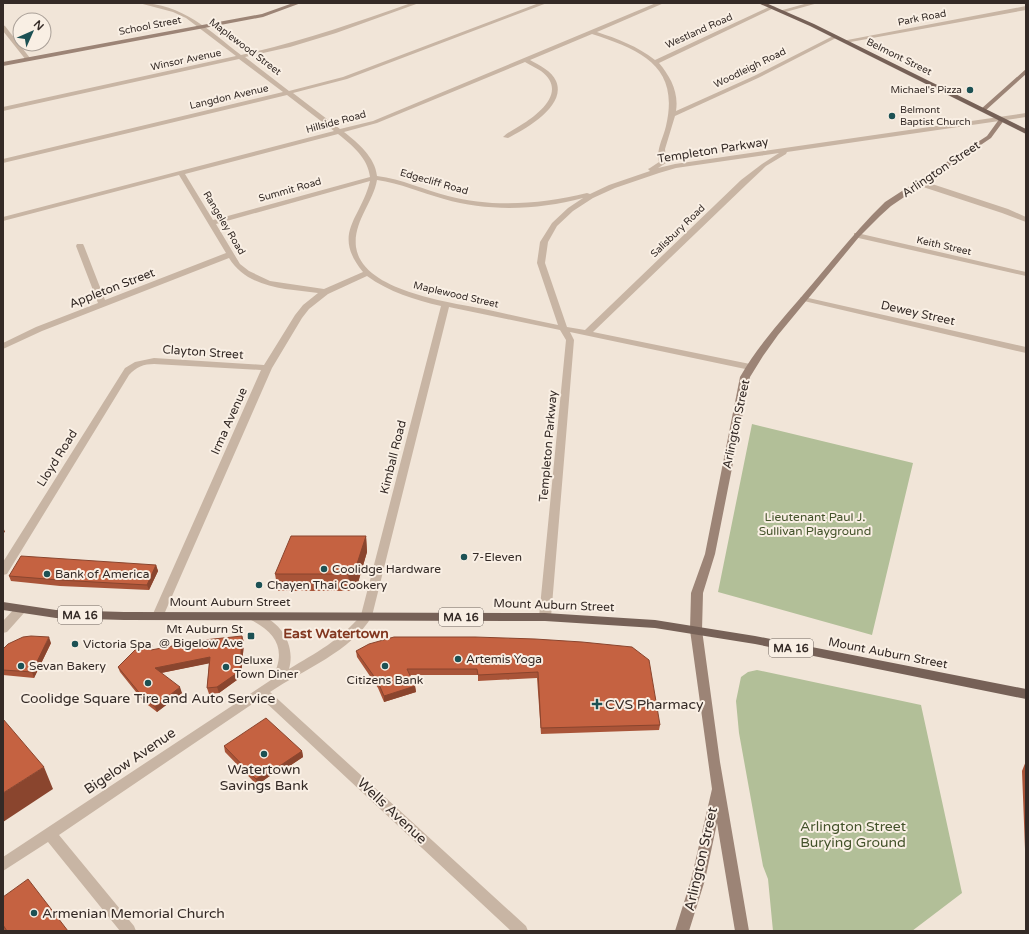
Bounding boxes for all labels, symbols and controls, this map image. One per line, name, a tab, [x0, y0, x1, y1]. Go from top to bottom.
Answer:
street label: Park Road	[897, 7, 947, 29]
street label: Westland Road	[664, 11, 734, 51]
north arrow	[12, 12, 52, 52]
street label: School Street	[118, 14, 182, 38]
street label: Maplewood Street	[207, 16, 284, 78]
text: N	[31, 18, 46, 33]
street label: Belmont Street	[864, 36, 934, 78]
street label: Woodleigh Road	[712, 45, 788, 91]
street label: Winsor Avenue	[150, 47, 223, 73]
street label: Langdon Avenue	[188, 82, 270, 112]
place label: Michael's Pizza	[890, 84, 962, 96]
marker: Michael's Pizza	[965, 85, 975, 95]
place label: Belmont Baptist Church	[900, 104, 971, 128]
street label: Hillside Road	[305, 108, 367, 136]
marker: Belmont Baptist Church	[887, 111, 897, 121]
street label: Templeton Parkway	[657, 134, 770, 166]
street label: Arlington Street	[899, 138, 983, 200]
street label: Edgecliff Road	[399, 167, 469, 197]
street label: Summit Road	[257, 175, 323, 205]
street label: Rangeley Road	[200, 189, 248, 257]
street label: Salisbury Road	[648, 202, 708, 260]
street label: Keith Street	[915, 234, 973, 258]
street label: Appleton Street	[67, 265, 157, 311]
street label: Maplewood Street	[412, 279, 500, 311]
street label: Dewey Street	[880, 298, 957, 328]
street label: Clayton Street	[162, 342, 244, 362]
street label: Arlington Street	[720, 378, 752, 470]
street label: Irma Avenue	[208, 385, 250, 457]
street label: Templeton Parkway	[536, 389, 560, 502]
street label: Kimball Road	[377, 419, 409, 495]
street label: Lloyd Road	[34, 427, 80, 489]
park label: Lieutenant Paul J. Sullivan Playground	[759, 510, 871, 538]
place label: 7-Eleven	[472, 550, 522, 564]
marker: 7-Eleven	[459, 552, 469, 562]
place label: Coolidge Hardware	[332, 562, 441, 576]
marker: Coolidge Hardware	[319, 564, 329, 574]
place label: Bank of America	[55, 567, 149, 581]
marker: Bank of America	[42, 569, 52, 579]
place label: Chayen Thai Cookery	[267, 578, 388, 592]
marker: Chayen Thai Cookery	[254, 580, 264, 590]
street label: Mount Auburn Street	[169, 595, 291, 609]
street label: Mount Auburn Street	[493, 596, 615, 614]
road number: MA 16	[58, 606, 102, 624]
road number: MA 16	[439, 608, 483, 626]
place label: Mt Auburn St @ Bigelow Ave	[159, 622, 243, 650]
district label: East Watertown	[283, 625, 389, 642]
marker: Mt Auburn St @ Bigelow Ave	[246, 631, 256, 641]
street label: Mount Auburn Street	[827, 635, 949, 672]
place label: Victoria Spa	[83, 637, 151, 651]
marker: Victoria Spa	[70, 639, 80, 649]
road number: MA 16	[769, 639, 813, 657]
place label: Artemis Yoga	[466, 652, 542, 666]
place label: Deluxe Town Diner	[234, 653, 299, 681]
marker: Artemis Yoga	[453, 654, 463, 664]
place label: Sevan Bakery	[29, 659, 106, 673]
marker: Sevan Bakery	[16, 661, 26, 671]
marker: Citizens Bank	[380, 661, 390, 671]
marker: Deluxe Town Diner	[221, 662, 231, 672]
place label: Citizens Bank	[347, 673, 424, 687]
marker: Coolidge Square Tire and Auto Service	[143, 678, 153, 688]
place label: Coolidge Square Tire and Auto Service	[20, 690, 276, 707]
place label: CVS Pharmacy	[605, 696, 704, 713]
marker: CVS Pharmacy	[592, 699, 602, 709]
street label: Bigelow Avenue	[81, 724, 179, 798]
marker: Watertown Savings Bank	[259, 749, 269, 759]
place label: Watertown Savings Bank	[220, 761, 309, 794]
street label: Wells Avenue	[354, 774, 430, 848]
street label: Arlington Street	[681, 805, 721, 913]
park label: Arlington Street Burying Ground	[800, 818, 907, 851]
place label: Armenian Memorial Church	[42, 905, 225, 922]
marker: Armenian Memorial Church	[29, 908, 39, 918]

